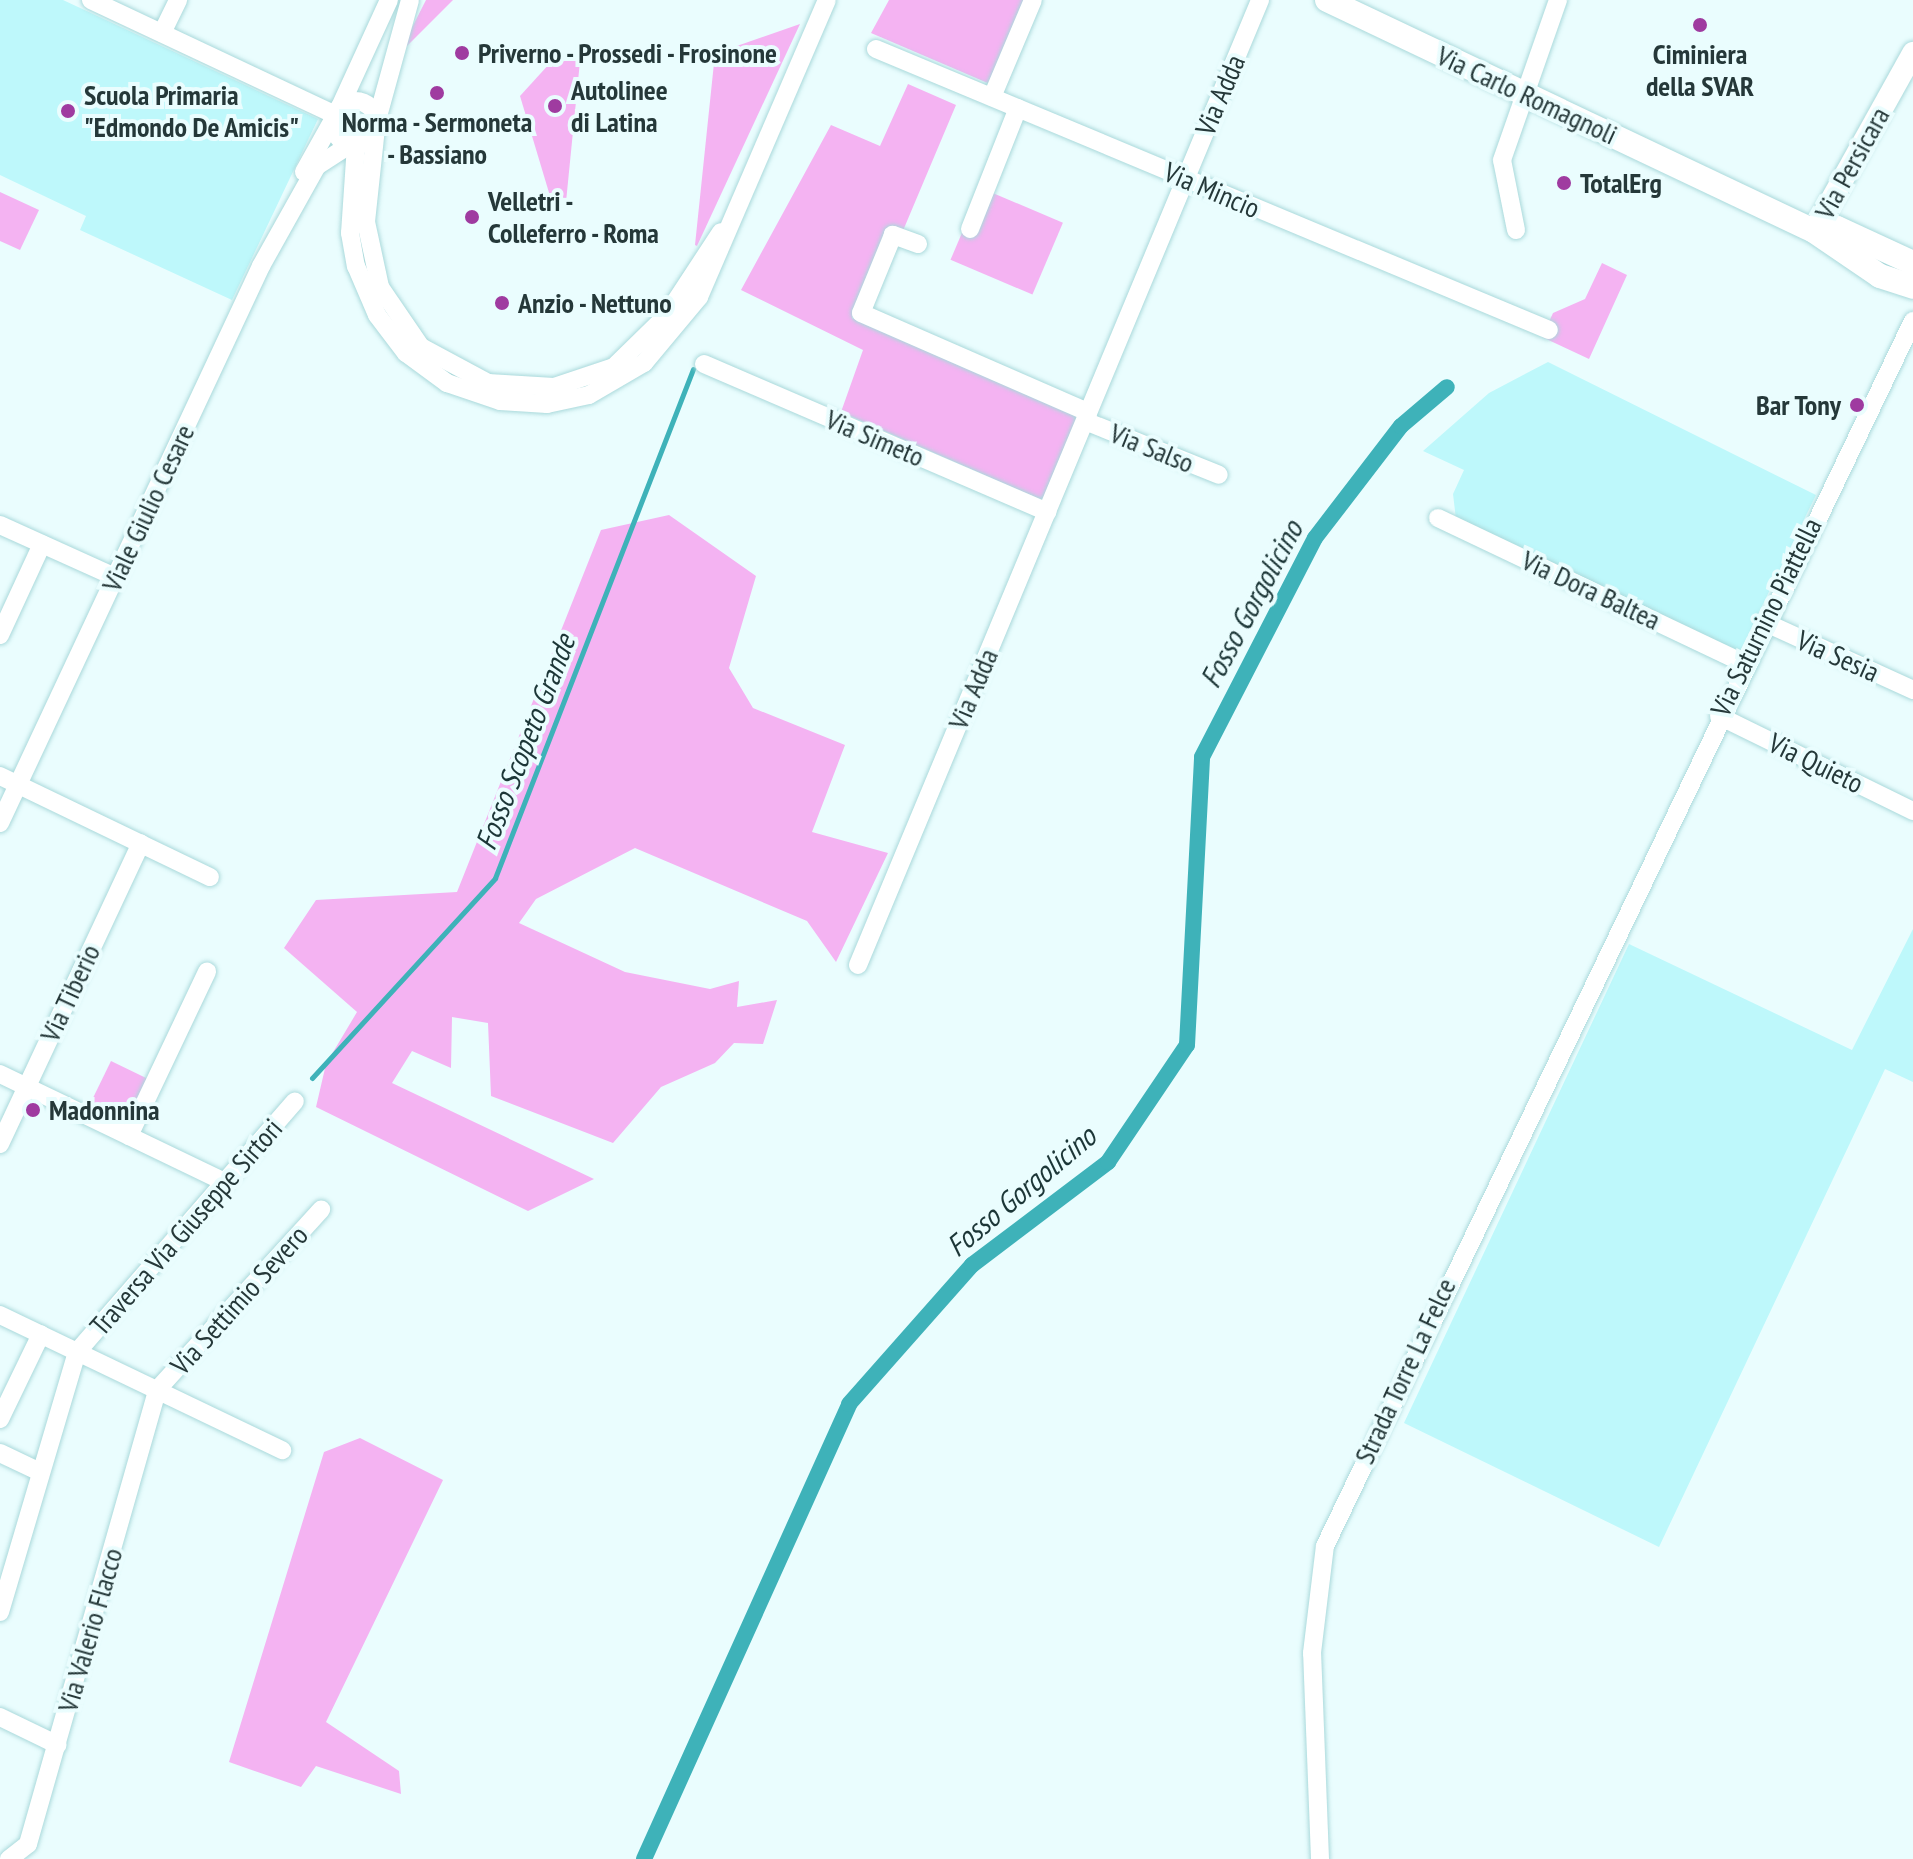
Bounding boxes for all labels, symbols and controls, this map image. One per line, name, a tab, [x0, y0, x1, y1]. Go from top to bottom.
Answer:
marker: Ciminiera della SVAR	[1691, 16, 1709, 34]
place label: Priverno - Prossedi - Frosinone	[478, 36, 783, 70]
place label: Ciminiera della SVAR	[1646, 37, 1754, 103]
street label: Via Carlo Romagnoli	[1432, 39, 1622, 151]
marker: Priverno - Prossedi - Frosinone	[453, 44, 471, 62]
street label: Via Adda	[1188, 49, 1252, 141]
place label: Autolinee di Latina	[571, 73, 668, 139]
place label: Scuola Primaria "Edmondo De Amicis"	[84, 78, 300, 144]
marker: Norma - Sermoneta - Bassiano	[428, 84, 446, 102]
marker: Autolinee di Latina	[546, 97, 564, 115]
street label: Via Persicara	[1808, 101, 1896, 225]
marker: Scuola Primaria "Edmondo De Amicis"	[59, 102, 77, 120]
place label: Norma - Sermoneta - Bassiano	[340, 105, 534, 171]
street label: Via Mincio	[1159, 155, 1265, 225]
place label: TotalErg	[1580, 166, 1662, 200]
marker: TotalErg	[1555, 174, 1573, 192]
place label: Velletri - Colleferro - Roma	[488, 184, 662, 250]
marker: Velletri - Colleferro - Roma	[463, 208, 481, 226]
place label: Anzio - Nettuno	[518, 286, 675, 320]
marker: Anzio - Nettuno	[493, 294, 511, 312]
place label: Bar Tony	[1755, 388, 1841, 422]
marker: Bar Tony	[1848, 396, 1866, 414]
street label: Via Simeto	[821, 402, 929, 474]
street label: Via Salso	[1105, 416, 1199, 480]
street label: Viale Giulio Cesare	[95, 419, 201, 597]
street label: Via Saturnino Piattella	[1703, 512, 1829, 722]
water label: Fosso Gorgolicino	[1192, 514, 1310, 694]
street label: Via Dora Baltea	[1516, 543, 1666, 637]
street label: Via Sesia	[1792, 623, 1884, 689]
water label: Fosso Scopeto Grande	[467, 629, 583, 855]
street label: Via Adda	[941, 643, 1005, 735]
street label: Via Quieto	[1763, 726, 1869, 800]
street label: Via Tiberio	[33, 939, 107, 1047]
place label: Madonnina	[49, 1093, 160, 1127]
marker: Madonnina	[24, 1101, 42, 1119]
street label: Traversa Via Giuseppe Sirtori	[83, 1112, 289, 1342]
water label: Fosso Gorgolicino	[939, 1118, 1103, 1264]
street label: Via Settimio Severo	[163, 1219, 315, 1381]
street label: Strada Torre La Felce	[1347, 1273, 1463, 1469]
street label: Via Valerio Flacco	[51, 1544, 129, 1716]

